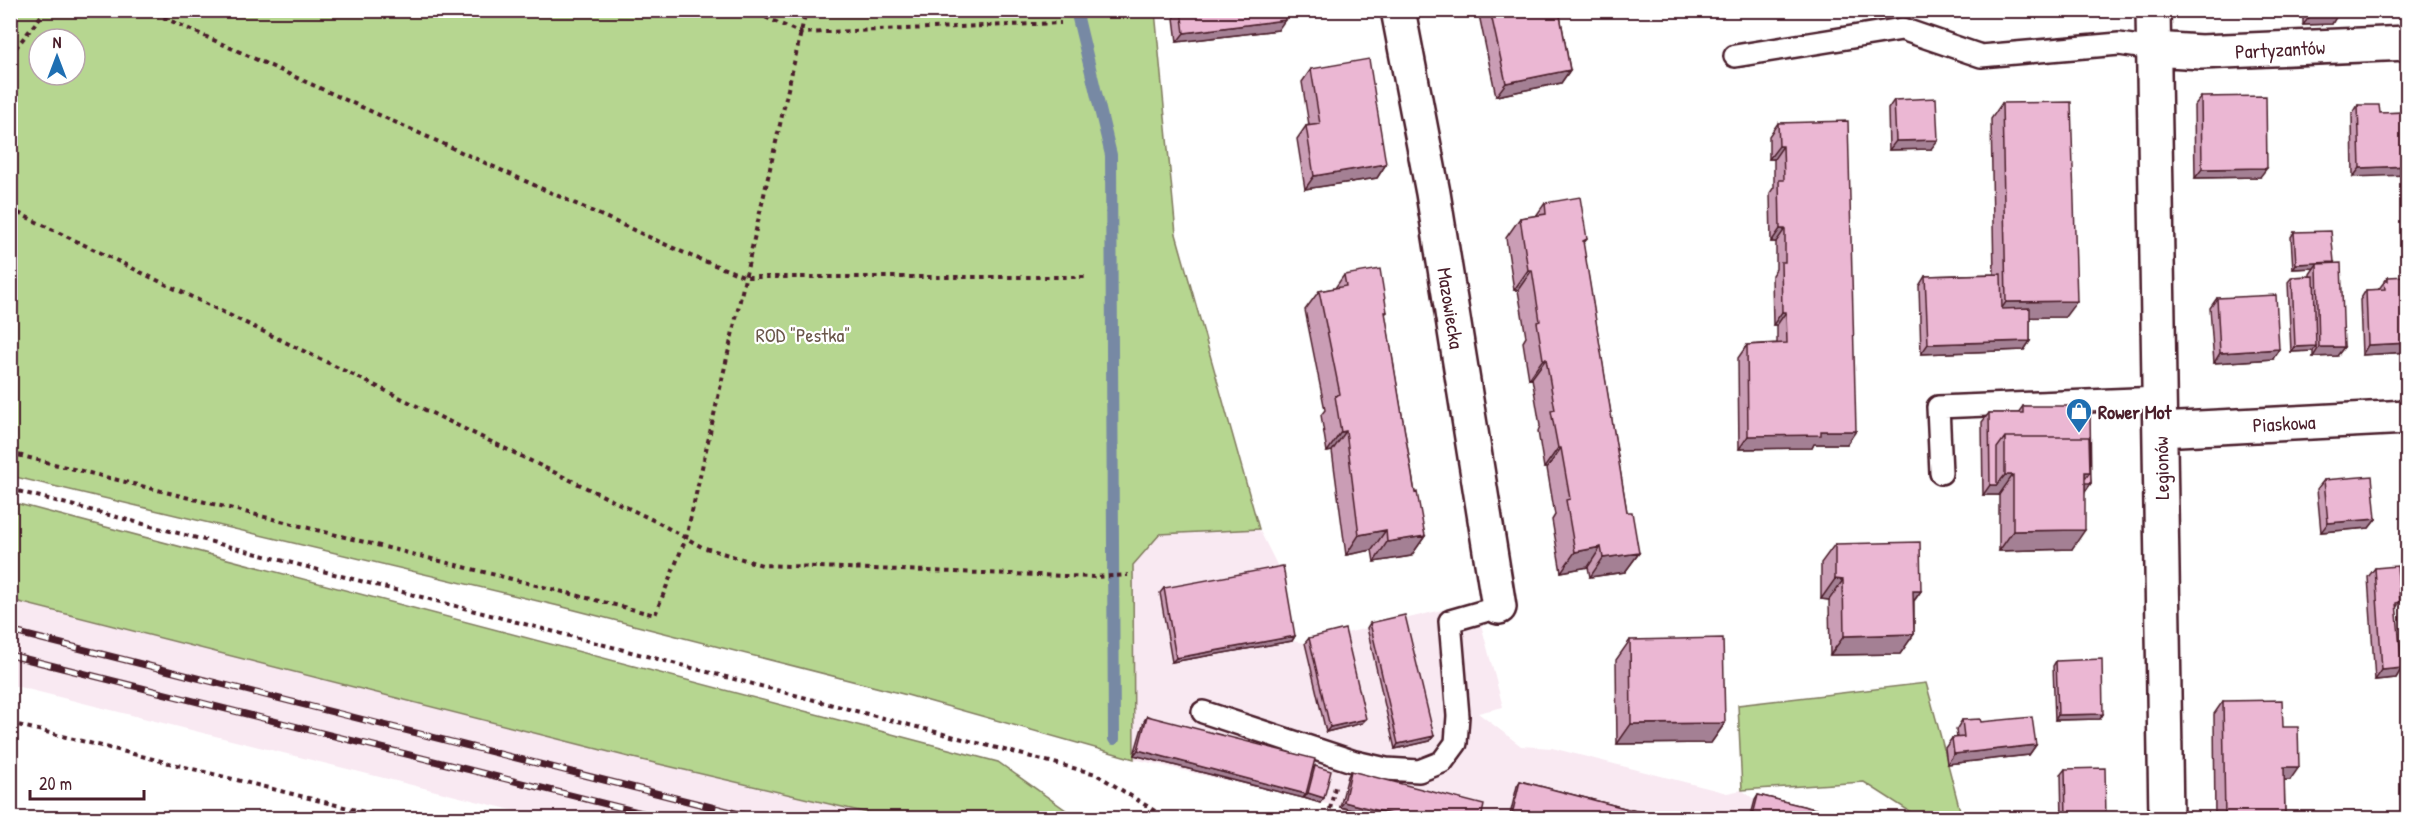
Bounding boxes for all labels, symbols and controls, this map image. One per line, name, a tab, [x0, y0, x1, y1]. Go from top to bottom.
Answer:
north arrow	[27, 27, 87, 87]
text: N	[53, 31, 62, 53]
street label: Partyzantów	[2234, 33, 2326, 65]
street label: Mazowiecka	[1431, 265, 1471, 351]
park label: ROD "Pestka"	[756, 321, 850, 348]
shop icon: Rower Mot	[2064, 396, 2094, 434]
place label: Rower Mot	[2098, 398, 2173, 425]
street label: Piaskowa	[2252, 408, 2316, 438]
street label: Legionów	[2147, 436, 2175, 500]
scale bar	[30, 763, 144, 801]
text: 20 m	[39, 771, 72, 796]

